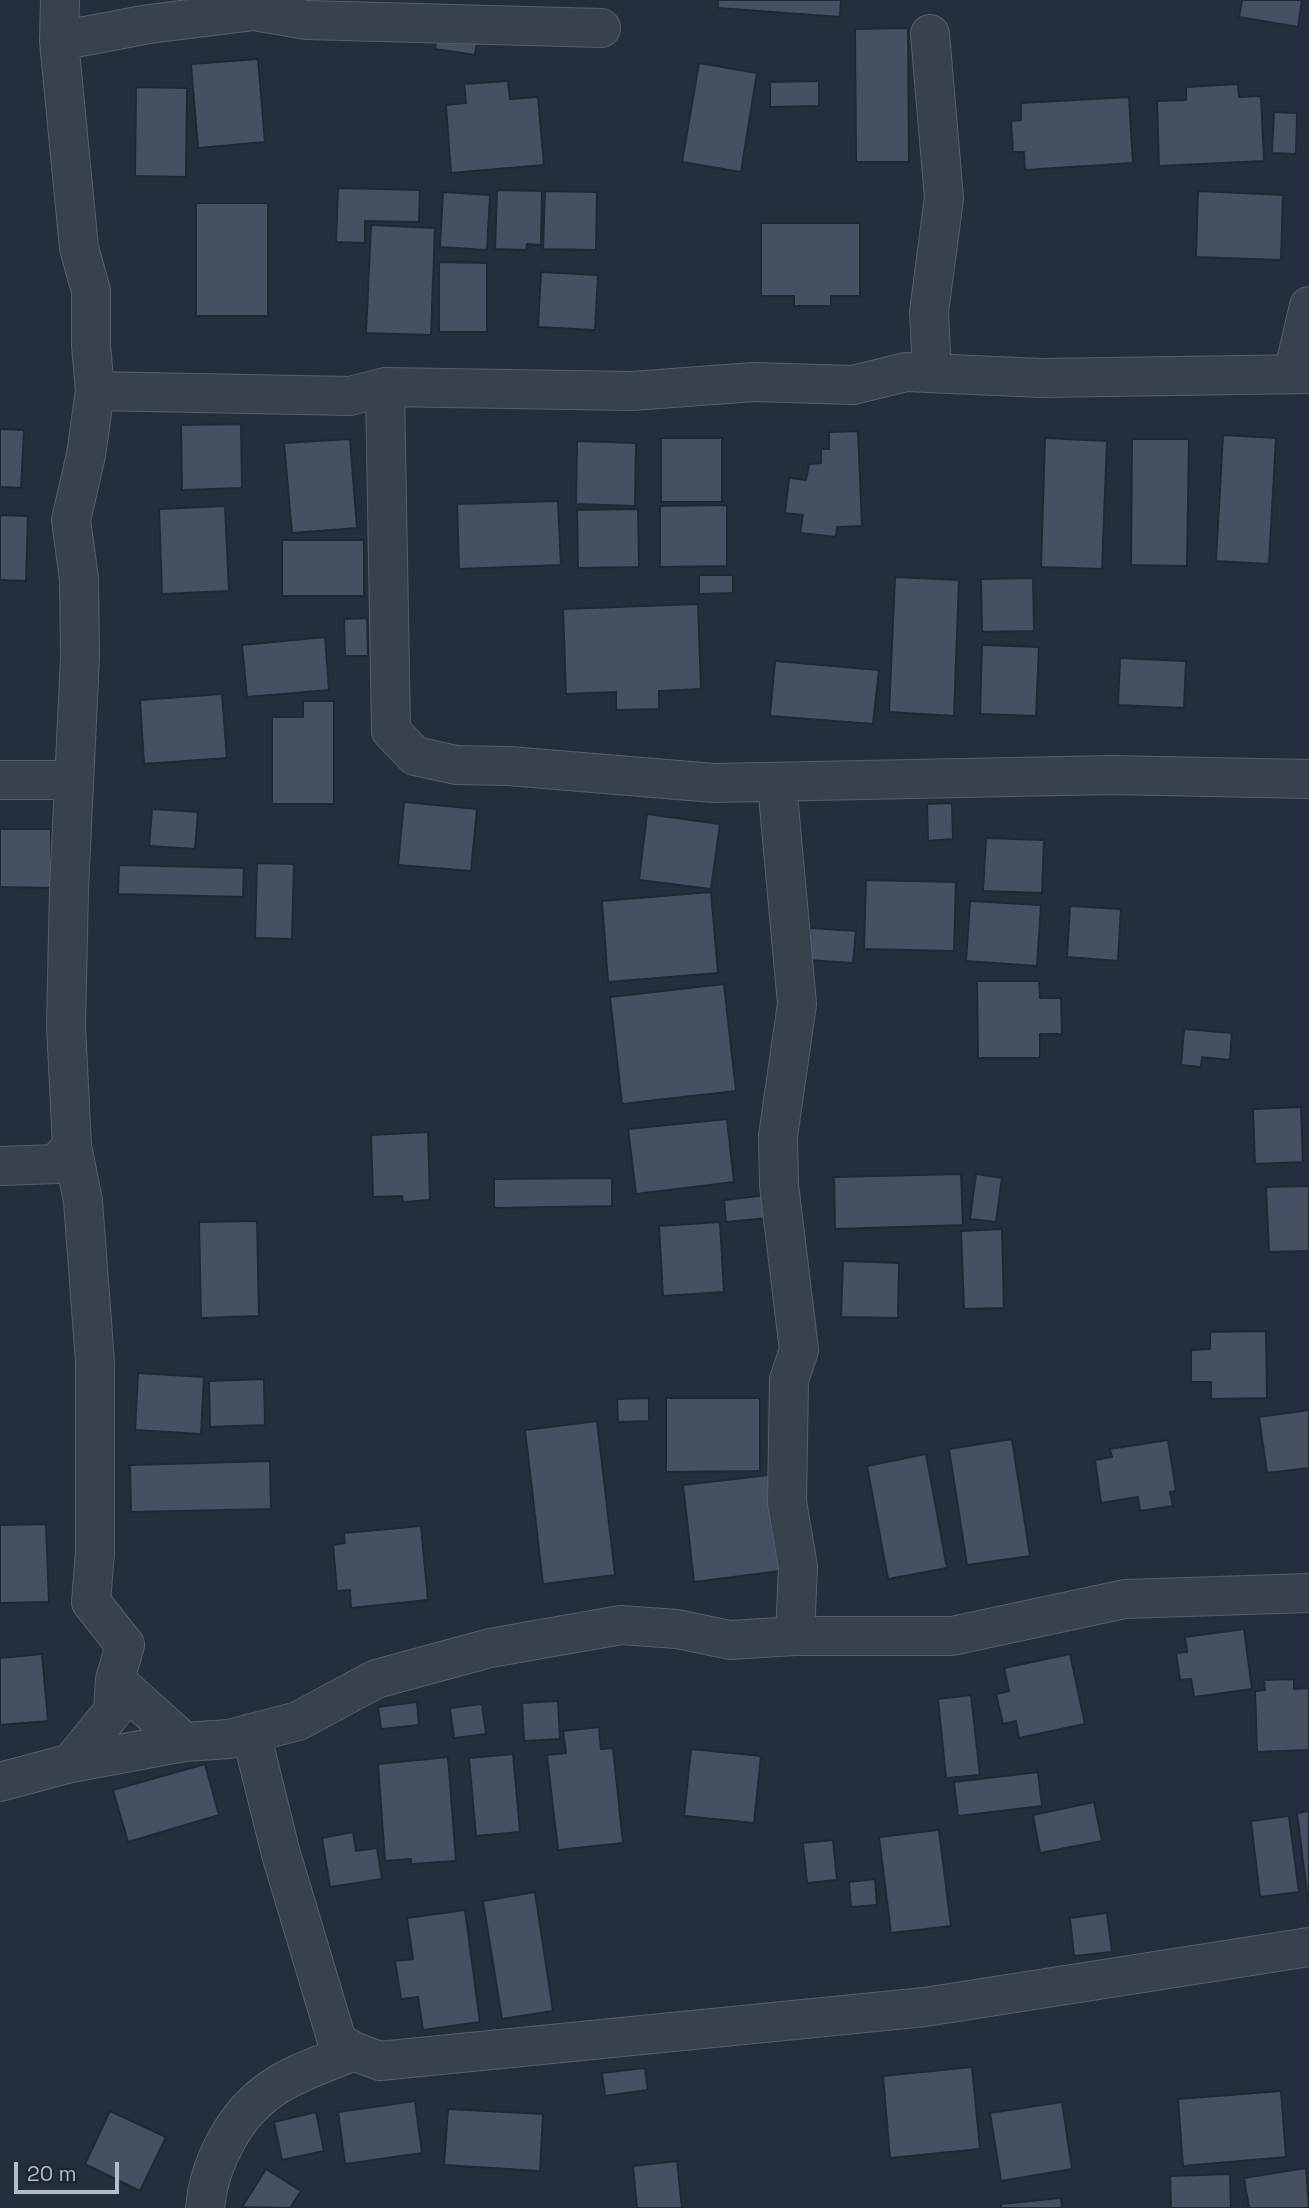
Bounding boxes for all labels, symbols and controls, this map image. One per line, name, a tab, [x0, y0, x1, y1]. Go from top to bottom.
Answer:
scale bar	[18, 2148, 122, 2192]
text: 20 m	[27, 2160, 77, 2187]

